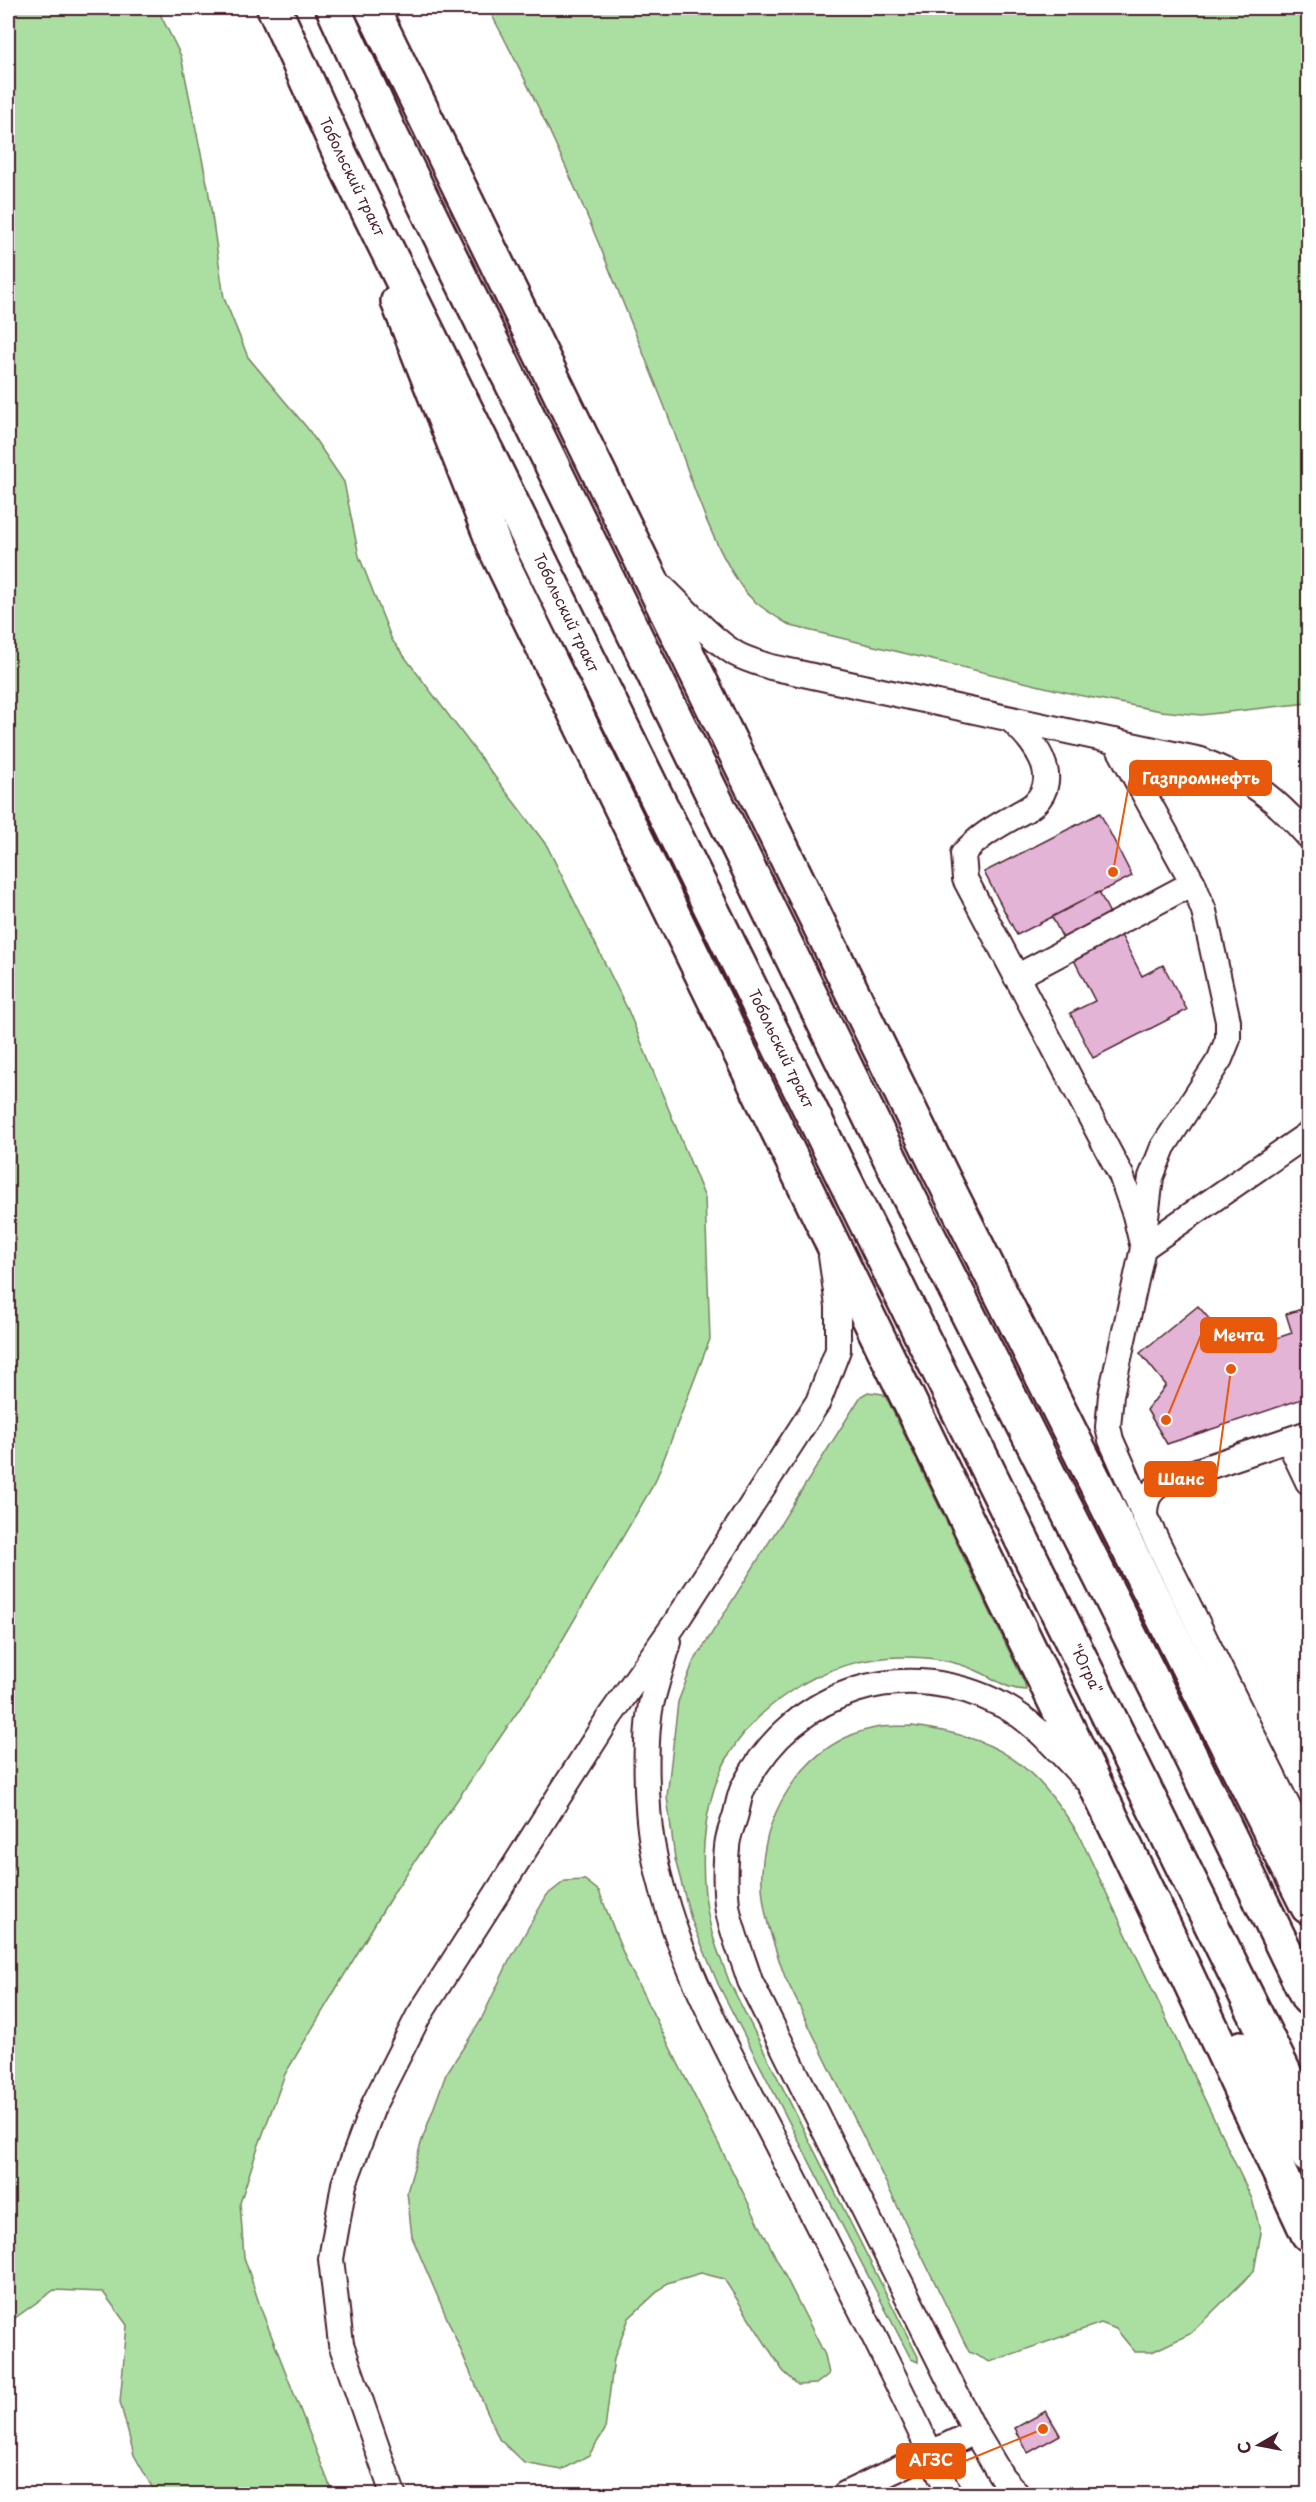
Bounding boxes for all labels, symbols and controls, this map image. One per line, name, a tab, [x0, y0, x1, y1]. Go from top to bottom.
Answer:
street label: Тобольский тракт	[315, 113, 393, 240]
street label: Тобольский тракт	[529, 549, 607, 676]
callout: Газпромнефть	[1130, 761, 1271, 795]
text: Газпромнефть	[1142, 765, 1260, 789]
street label: Тобольский тракт	[744, 985, 822, 1112]
callout: Мечта	[1201, 1318, 1276, 1352]
text: Мечта	[1213, 1322, 1265, 1346]
callout: Шанс	[1145, 1462, 1216, 1496]
text: Шанс	[1157, 1466, 1205, 1490]
street label: "Югра"	[1065, 1639, 1109, 1697]
north arrow	[1229, 2415, 1289, 2475]
text: С	[1230, 2440, 1256, 2456]
callout: АГЗС	[897, 2444, 965, 2478]
text: АГЗС	[909, 2447, 953, 2471]

